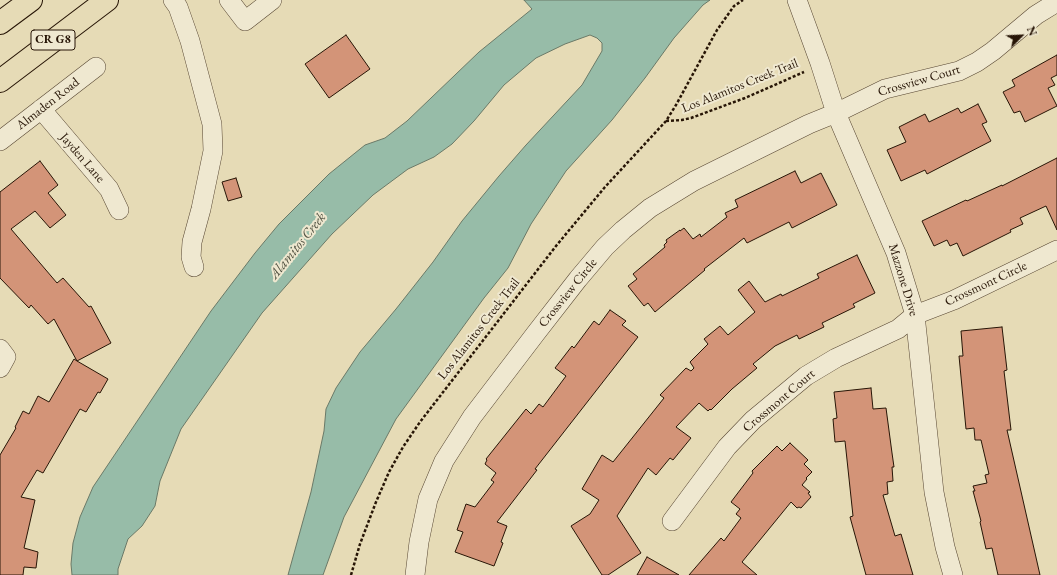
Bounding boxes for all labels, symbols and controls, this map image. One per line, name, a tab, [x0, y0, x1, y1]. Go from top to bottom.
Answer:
north arrow	[1001, 16, 1041, 56]
text: N	[1024, 24, 1040, 38]
road number: CR G8	[31, 30, 75, 50]
street label: Los Alamitos Creek Trail	[679, 55, 801, 117]
street label: Crossview Court	[876, 62, 962, 100]
street label: Almaden Road	[13, 75, 83, 133]
street label: Jayden Lane	[56, 130, 108, 186]
water label: Alamitos Creek	[266, 209, 330, 283]
street label: Mazzone Drive	[885, 242, 921, 318]
street label: Crossview Circle	[535, 255, 601, 331]
street label: Crossmont Circle	[942, 258, 1030, 310]
street label: Los Alamitos Creek Trail	[435, 275, 523, 383]
street label: Crossmont Court	[740, 366, 818, 436]

